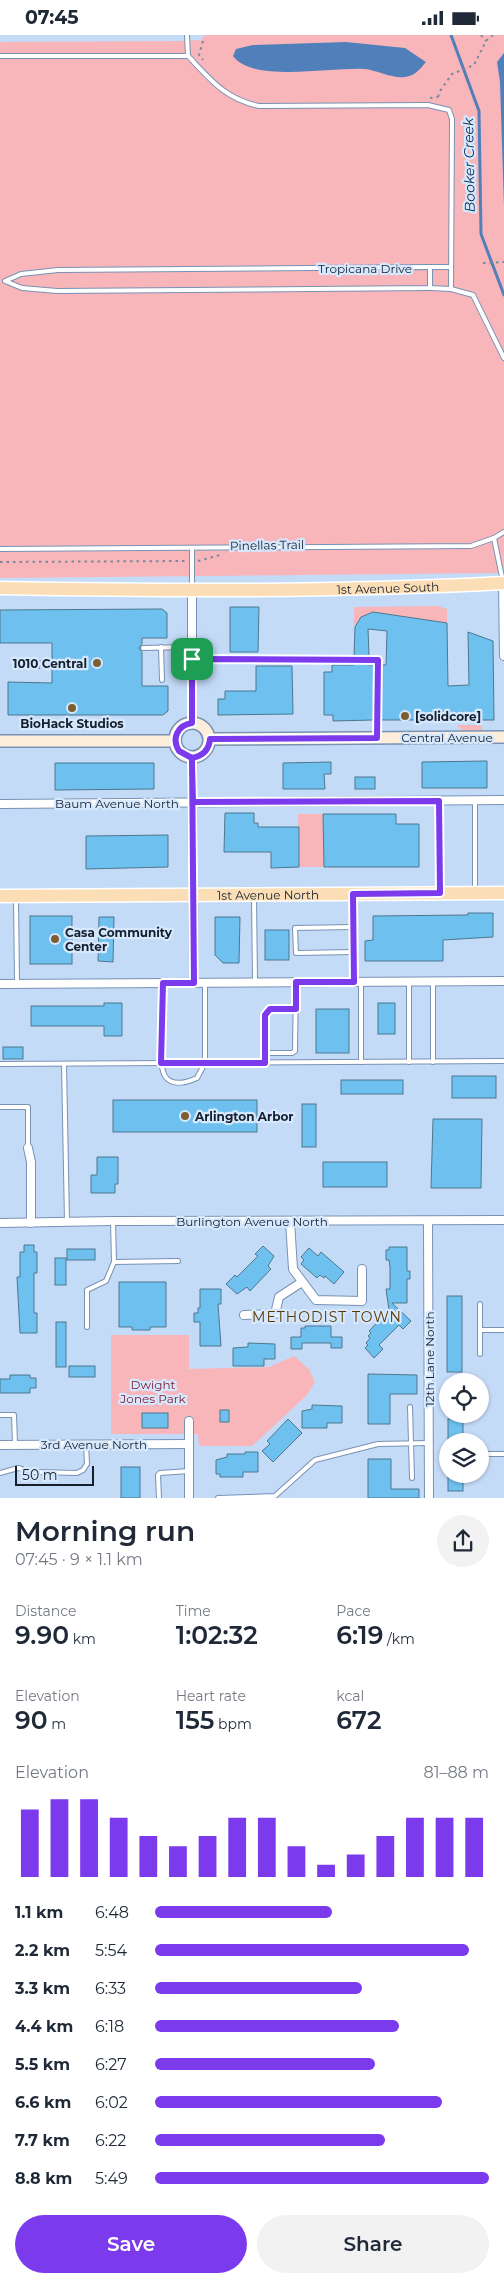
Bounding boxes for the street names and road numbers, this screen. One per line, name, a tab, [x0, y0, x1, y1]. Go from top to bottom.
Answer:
street label: Tropicana Drive	[318, 261, 412, 276]
street label: Pinellas Trail	[230, 537, 304, 553]
street label: 1st Avenue South	[336, 578, 440, 596]
street label: Central Avenue	[401, 730, 493, 745]
street label: Baum Avenue North	[55, 796, 179, 811]
street label: 1st Avenue North	[217, 887, 319, 902]
street label: Burlington Avenue North	[176, 1214, 328, 1229]
street label: 12th Lane North	[422, 1311, 437, 1407]
street label: 3rd Avenue North	[41, 1437, 147, 1452]

